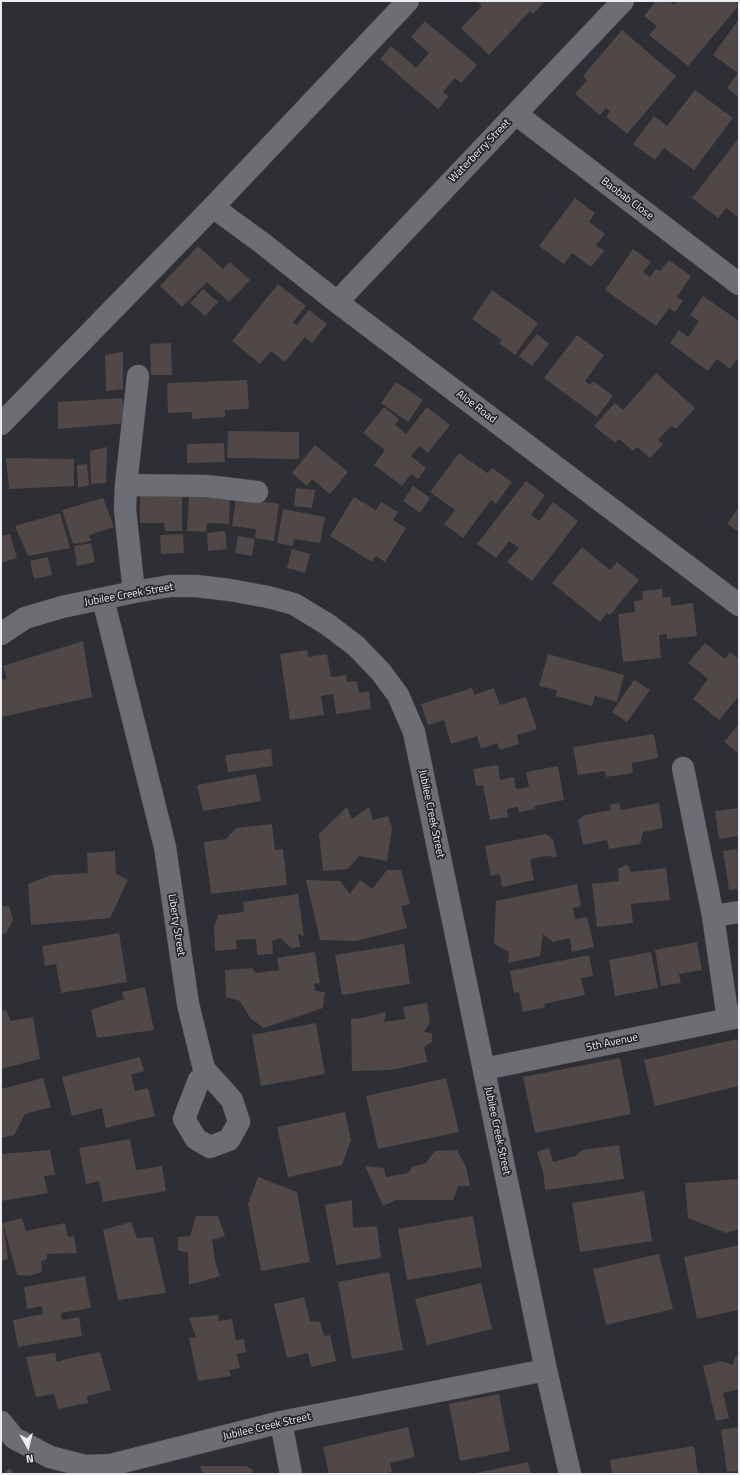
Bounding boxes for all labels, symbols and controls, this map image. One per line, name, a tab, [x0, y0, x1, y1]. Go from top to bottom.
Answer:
street label: Waterberry Street	[446, 116, 514, 186]
street label: Baobab Close	[598, 175, 656, 223]
street label: Aloe Road	[453, 388, 499, 426]
street label: Jubilee Creek Street	[83, 581, 175, 609]
street label: Jubilee Creek Street	[415, 769, 447, 859]
street label: Liberty Street	[165, 893, 187, 957]
street label: 5th Avenue	[585, 1031, 639, 1055]
street label: Jubilee Creek Street	[481, 1086, 513, 1176]
street label: Jubilee Creek Street	[222, 1410, 312, 1444]
north arrow	[8, 1427, 48, 1467]
text: N	[25, 1450, 35, 1467]

